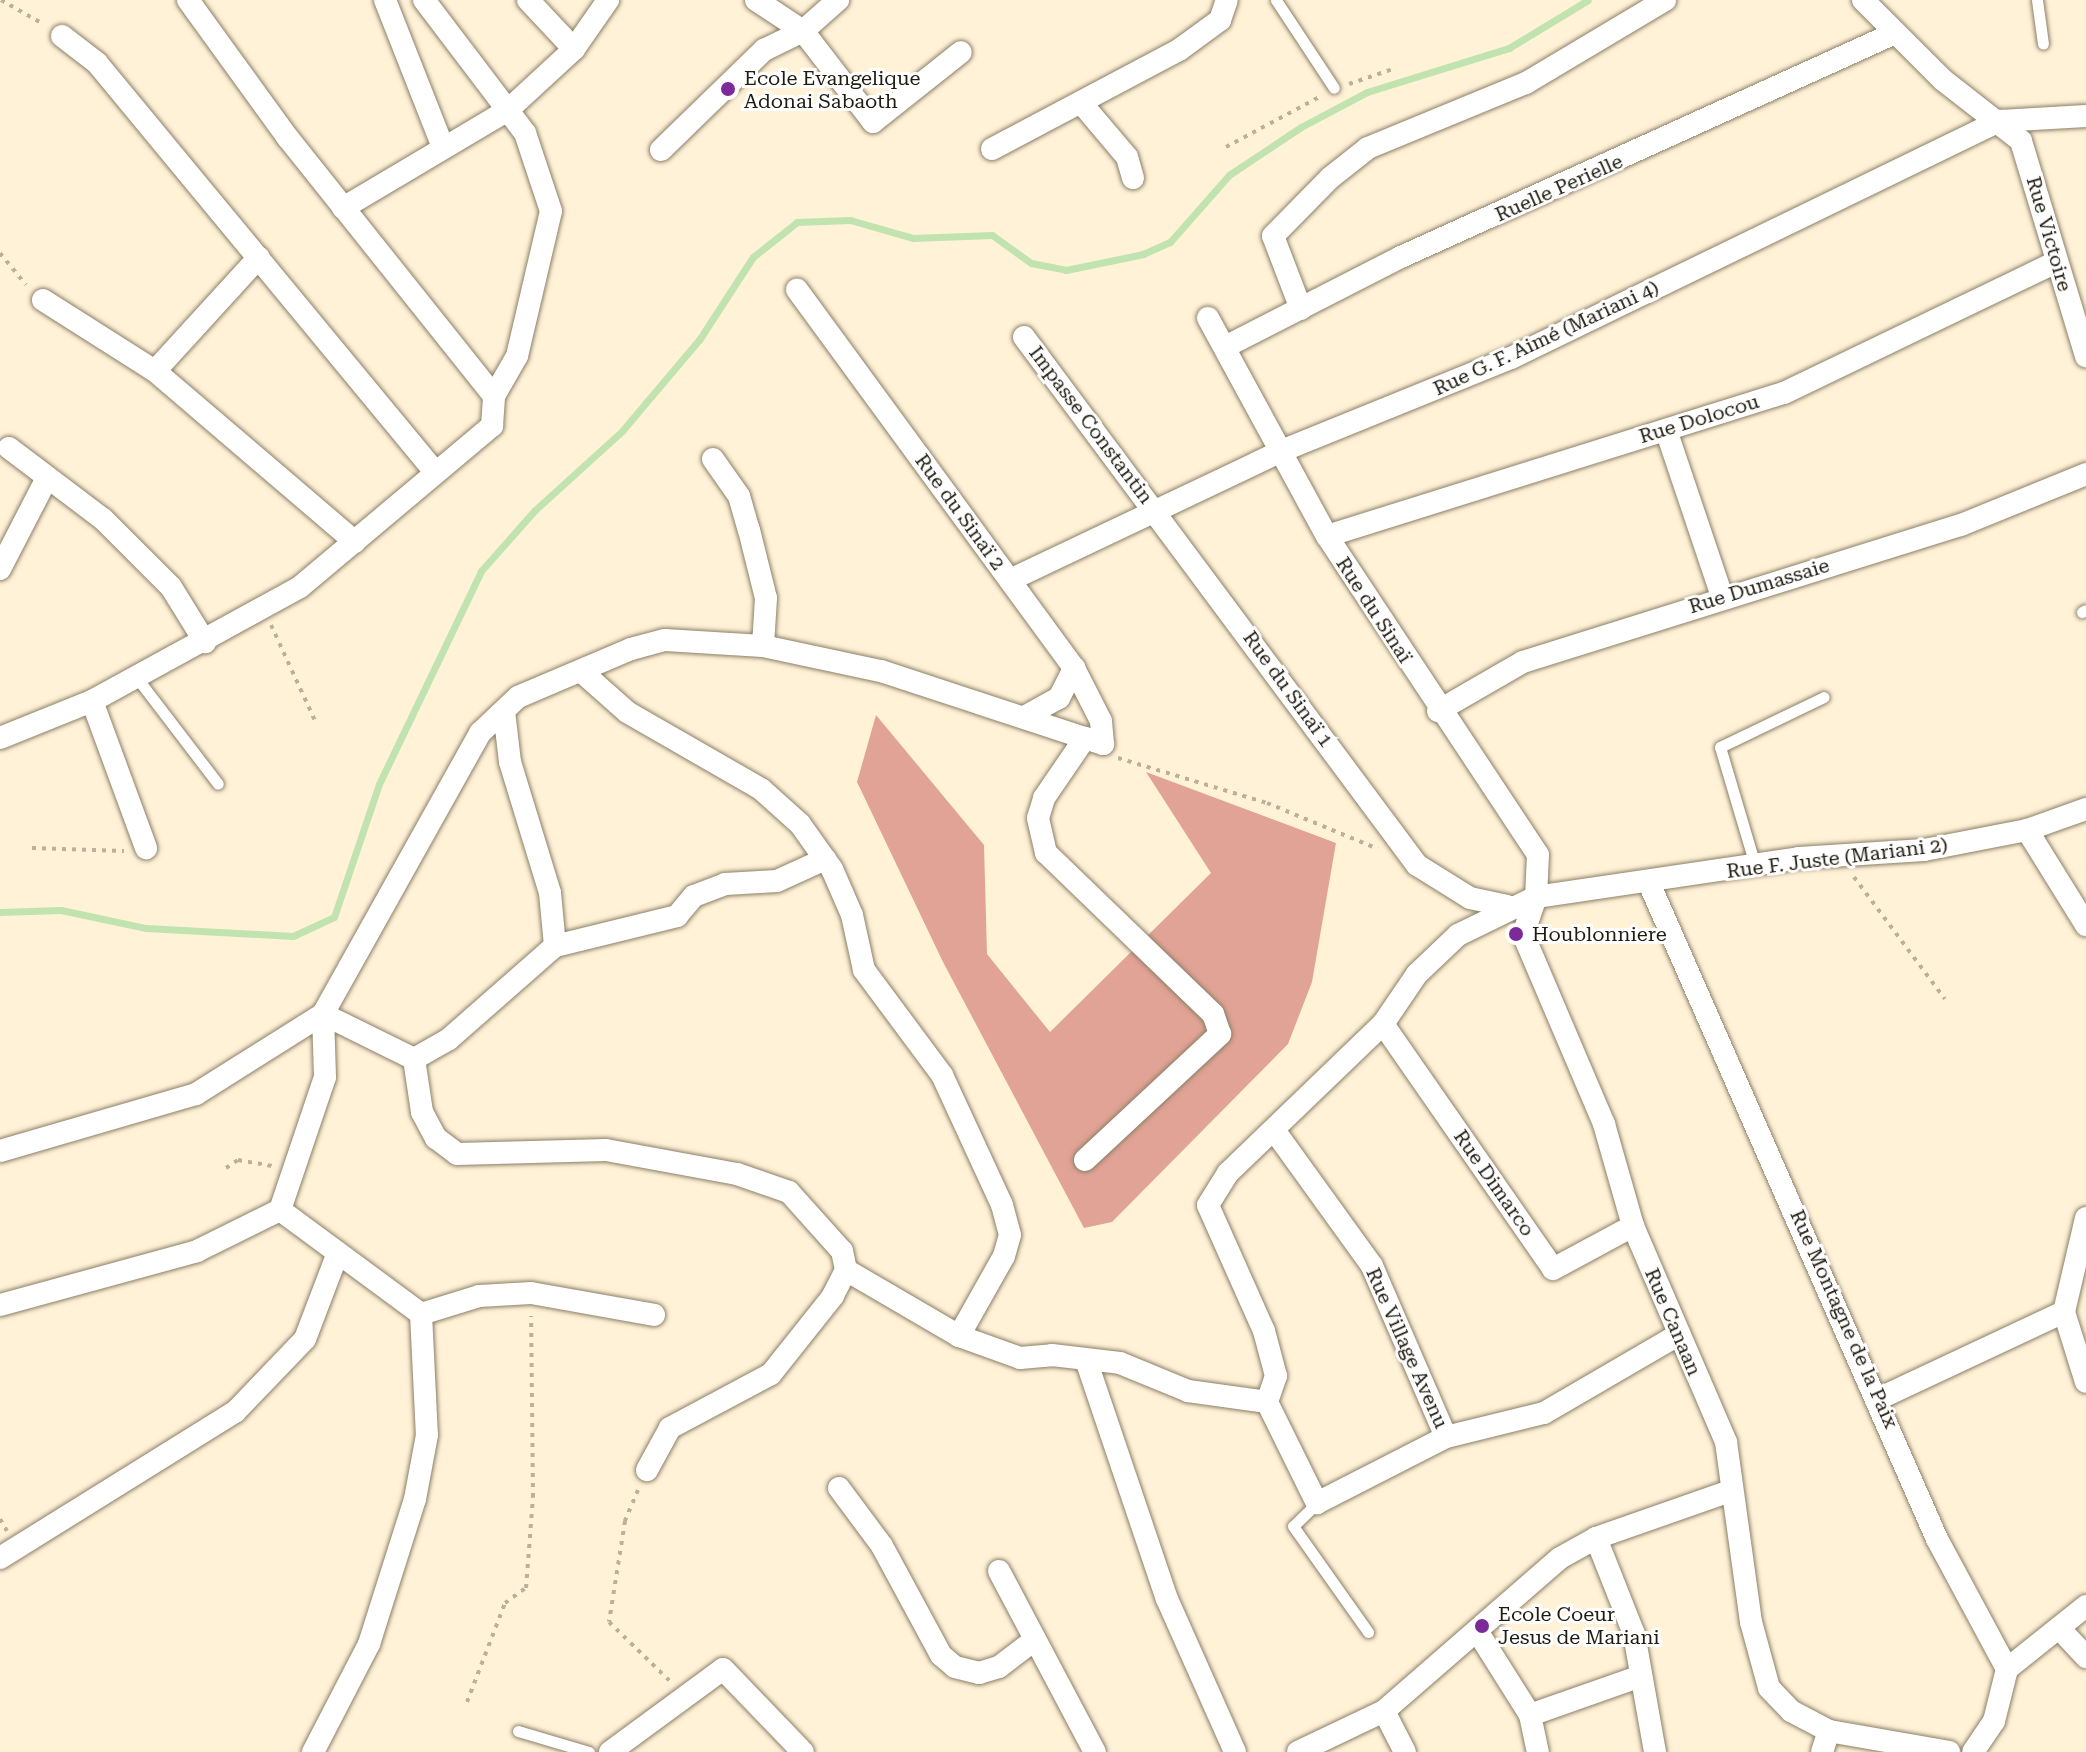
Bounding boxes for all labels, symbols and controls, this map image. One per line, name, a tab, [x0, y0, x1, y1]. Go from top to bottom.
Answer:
place label: Ecole Evangelique Adonai Sabaoth	[744, 66, 921, 113]
marker: Ecole Evangelique Adonai Sabaoth	[719, 80, 737, 98]
street label: Ruelle Perielle	[1491, 149, 1627, 227]
street label: Rue Victoire	[2021, 174, 2077, 294]
street label: Rue G. F. Aimé (Mariani 4)	[1430, 275, 1662, 401]
street label: Impasse Constantin	[1024, 341, 1158, 509]
street label: Rue Dolocou	[1636, 389, 1762, 449]
street label: Rue du Sinaï 2	[910, 449, 1010, 575]
street label: Rue du Sinaï	[1331, 553, 1417, 667]
street label: Rue Dumassaie	[1686, 553, 1832, 619]
street label: Rue du Sinaï 1	[1238, 626, 1338, 752]
street label: Rue F. Juste (Mariani 2)	[1725, 833, 1949, 883]
place label: Houblonniere	[1532, 922, 1667, 946]
marker: Houblonniere	[1507, 925, 1525, 943]
street label: Rue Dimarco	[1448, 1125, 1540, 1241]
street label: Rue Montagne de la Paix	[1785, 1206, 1903, 1432]
street label: Rue Village Avenu	[1361, 1264, 1453, 1432]
street label: Rue Canaan	[1640, 1265, 1706, 1379]
place label: Ecole Coeur Jesus de Mariani	[1498, 1602, 1660, 1649]
marker: Ecole Coeur Jesus de Mariani	[1473, 1617, 1491, 1635]

